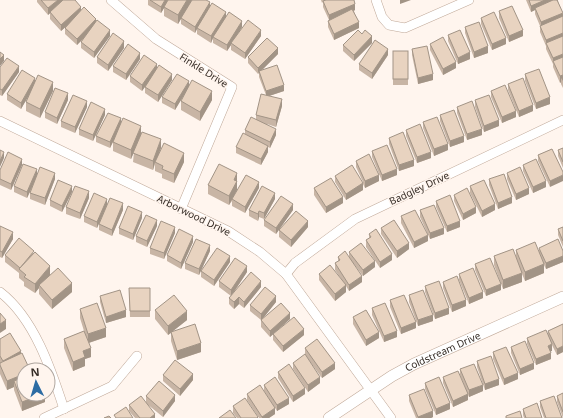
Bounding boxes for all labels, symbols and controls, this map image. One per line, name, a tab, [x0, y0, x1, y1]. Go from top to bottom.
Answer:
street label: Finkle Drive	[177, 50, 231, 91]
street label: Badgley Drive	[387, 168, 452, 208]
street label: Arborwood Drive	[155, 191, 233, 239]
street label: Coldstream Drive	[402, 328, 483, 375]
north arrow	[16, 362, 56, 402]
text: N	[30, 364, 40, 379]

